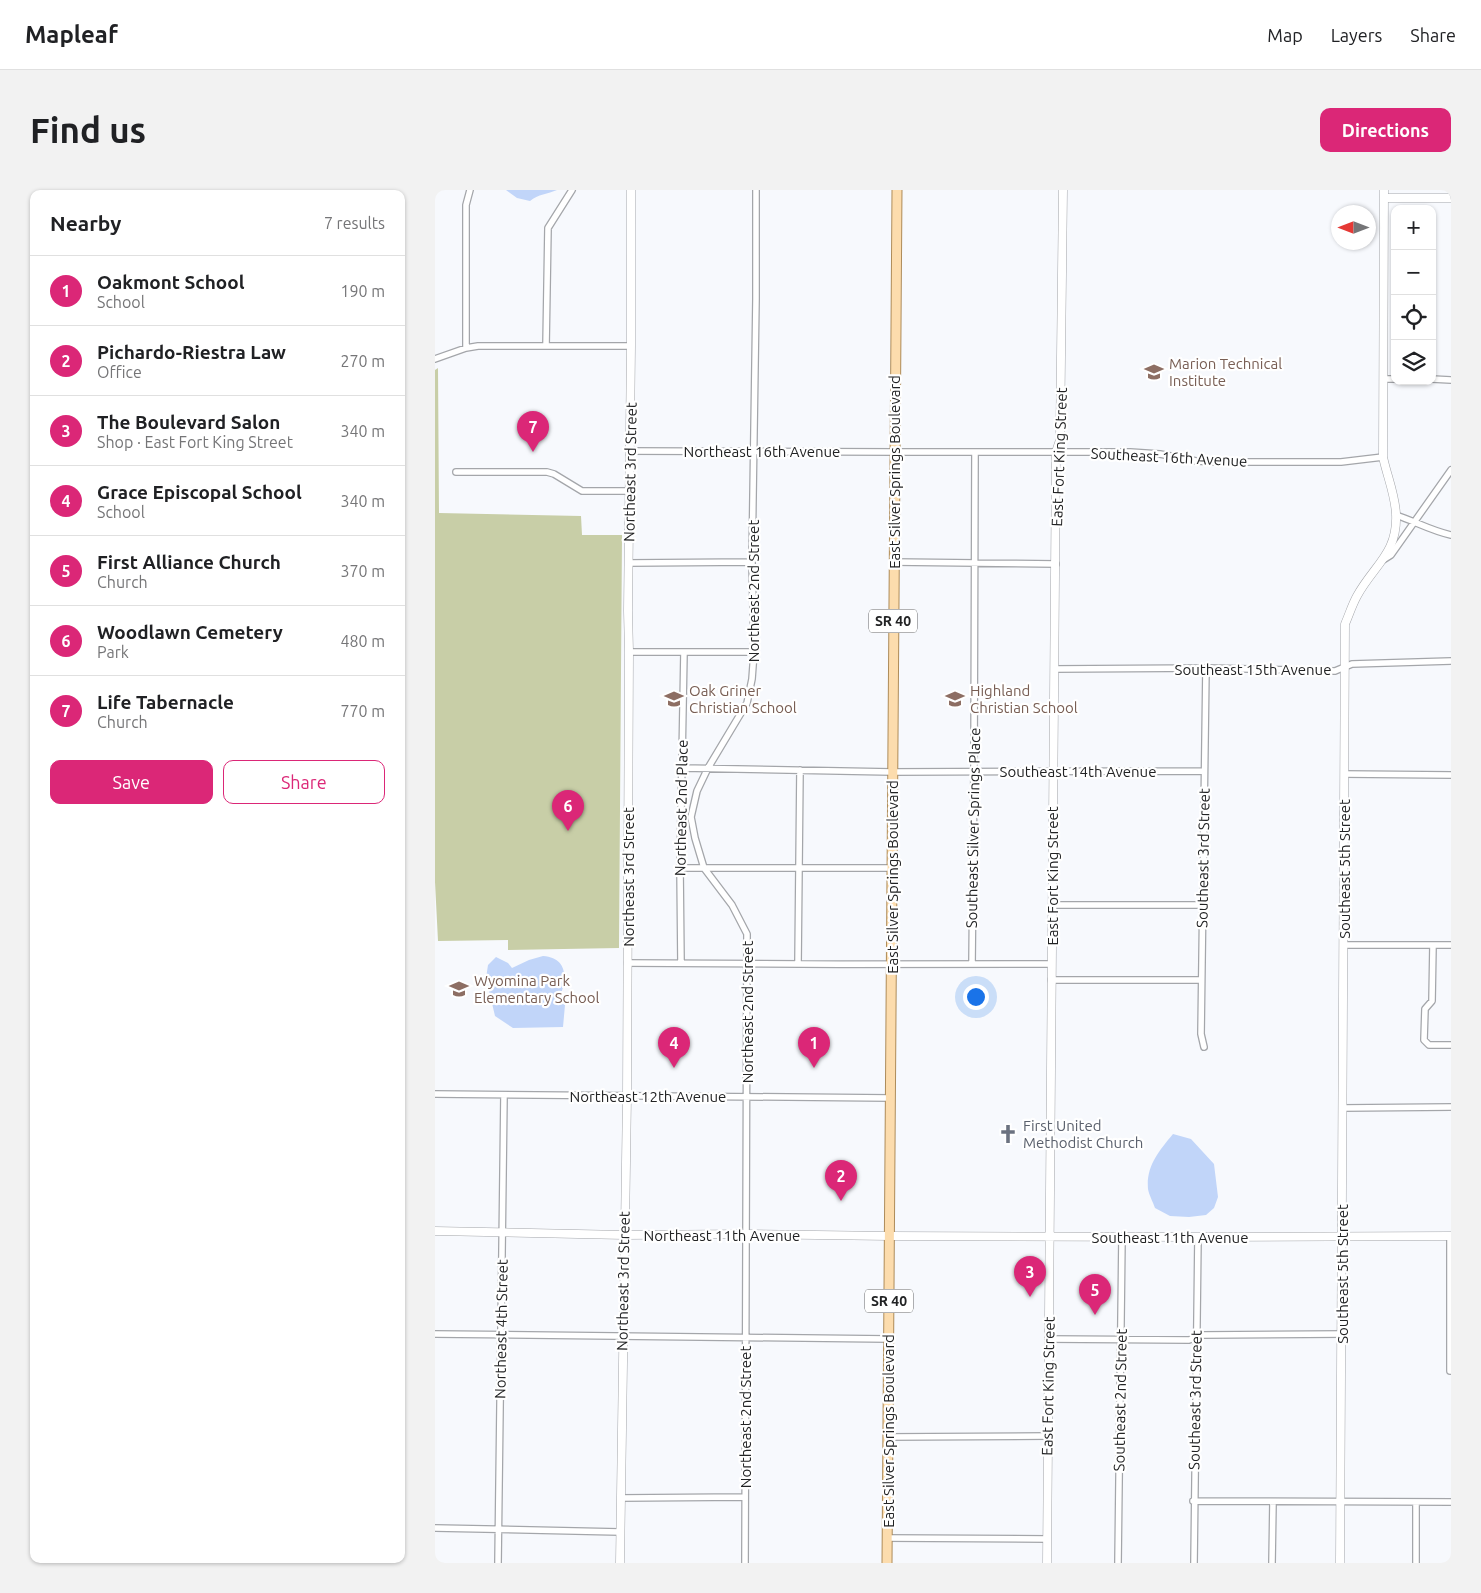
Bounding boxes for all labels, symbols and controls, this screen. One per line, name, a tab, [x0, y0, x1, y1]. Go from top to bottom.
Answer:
text: Mapleaf	[25, 21, 118, 48]
text: Map	[1267, 25, 1303, 45]
text: Layers	[1331, 25, 1382, 45]
text: Share	[1410, 25, 1456, 45]
button: Directions	[1320, 108, 1451, 152]
text: Find us	[30, 110, 146, 150]
north arrow	[1331, 205, 1376, 250]
map controls	[1391, 205, 1436, 385]
button: +	[1391, 205, 1436, 250]
text: Nearby	[50, 211, 121, 235]
text: 7 results	[324, 214, 385, 232]
button: −	[1391, 250, 1436, 295]
text: Oakmont School	[97, 271, 244, 293]
text: 1	[61, 282, 71, 300]
text: 190 m	[340, 282, 385, 300]
text: School	[97, 293, 145, 311]
button: locate	[1391, 295, 1436, 340]
button: layers	[1391, 340, 1436, 385]
text: Pichardo-Riestra Law	[97, 341, 286, 363]
text: 2	[61, 352, 71, 370]
text: 270 m	[340, 352, 385, 370]
place label: Marion Technical Institute	[1169, 355, 1282, 389]
school or university icon: Marion Technical Institute	[1143, 361, 1165, 383]
text: Office	[97, 363, 142, 381]
street label: East Silver Springs Boulevard	[886, 375, 903, 569]
street label: East Fort King Street	[1048, 387, 1070, 527]
street label: Northeast 3rd Street	[620, 402, 640, 542]
text: The Boulevard Salon	[97, 411, 280, 433]
pin: 7	[517, 411, 549, 452]
text: 3	[61, 422, 71, 440]
text: 340 m	[340, 422, 385, 440]
text: Shop · East Fort King Street	[97, 433, 293, 451]
street label: Northeast 16th Avenue	[684, 443, 840, 460]
street label: Southeast 16th Avenue	[1090, 444, 1248, 470]
text: Grace Episcopal School	[97, 481, 302, 503]
text: 4	[61, 492, 71, 510]
text: 340 m	[340, 492, 385, 510]
text: School	[97, 503, 145, 521]
street label: Northeast 2nd Street	[745, 520, 762, 662]
text: First Alliance Church	[97, 551, 281, 573]
text: 5	[61, 562, 71, 580]
text: 370 m	[340, 562, 385, 580]
text: Church	[97, 573, 148, 591]
road number: SR 40	[869, 610, 917, 632]
text: Woodlawn Cemetery	[97, 621, 283, 643]
text: 6	[61, 632, 71, 650]
text: 480 m	[340, 632, 385, 650]
text: Park	[97, 643, 129, 661]
street label: Southeast 15th Avenue	[1175, 661, 1331, 678]
place label: Oak Griner Christian School	[689, 682, 797, 716]
place label: Highland Christian School	[970, 682, 1078, 716]
school or university icon: Oak Griner Christian School	[663, 688, 685, 710]
school or university icon: Highland Christian School	[944, 688, 966, 710]
text: Life Tabernacle	[97, 691, 234, 713]
text: 7	[61, 702, 71, 720]
text: 770 m	[340, 702, 385, 720]
text: Church	[97, 713, 148, 731]
street label: Southeast Silver Springs Place	[963, 728, 983, 928]
street label: Northeast 2nd Place	[671, 740, 691, 876]
button: Save	[50, 760, 213, 804]
button: Share	[223, 760, 385, 804]
street label: Southeast 14th Avenue	[1000, 763, 1156, 780]
street label: East Silver Springs Boulevard	[884, 780, 901, 974]
street label: Southeast 3rd Street	[1193, 788, 1213, 928]
pin: 6	[552, 790, 584, 831]
street label: Southeast 5th Street	[1336, 799, 1353, 939]
street label: East Fort King Street	[1044, 806, 1061, 946]
street label: Northeast 3rd Street	[620, 807, 637, 947]
street label: Northeast 2nd Street	[739, 941, 756, 1083]
place label: Wyomina Park Elementary School	[474, 972, 600, 1006]
school or university icon: Wyomina Park Elementary School	[448, 978, 470, 1000]
your location	[963, 984, 989, 1010]
pin: 4	[658, 1027, 690, 1068]
pin: 1	[798, 1027, 830, 1068]
street label: Northeast 12th Avenue	[570, 1088, 726, 1105]
place label: First United Methodist Church	[1023, 1117, 1143, 1151]
church icon: First United Methodist Church	[997, 1123, 1019, 1145]
pin: 2	[825, 1160, 857, 1201]
street label: Southeast 5th Street	[1334, 1204, 1351, 1344]
street label: Northeast 3rd Street	[613, 1211, 633, 1351]
street label: Northeast 11th Avenue	[644, 1227, 800, 1244]
street label: Southeast 11th Avenue	[1092, 1229, 1248, 1246]
pin: 3	[1014, 1256, 1046, 1297]
street label: Northeast 4th Street	[491, 1259, 511, 1399]
pin: 5	[1079, 1274, 1111, 1315]
road number: SR 40	[865, 1290, 913, 1312]
street label: East Fort King Street	[1038, 1316, 1058, 1456]
street label: Southeast 2nd Street	[1110, 1328, 1130, 1471]
street label: Southeast 3rd Street	[1185, 1330, 1205, 1470]
street label: East Silver Springs Boulevard	[880, 1334, 897, 1528]
street label: Northeast 2nd Street	[737, 1346, 754, 1488]

